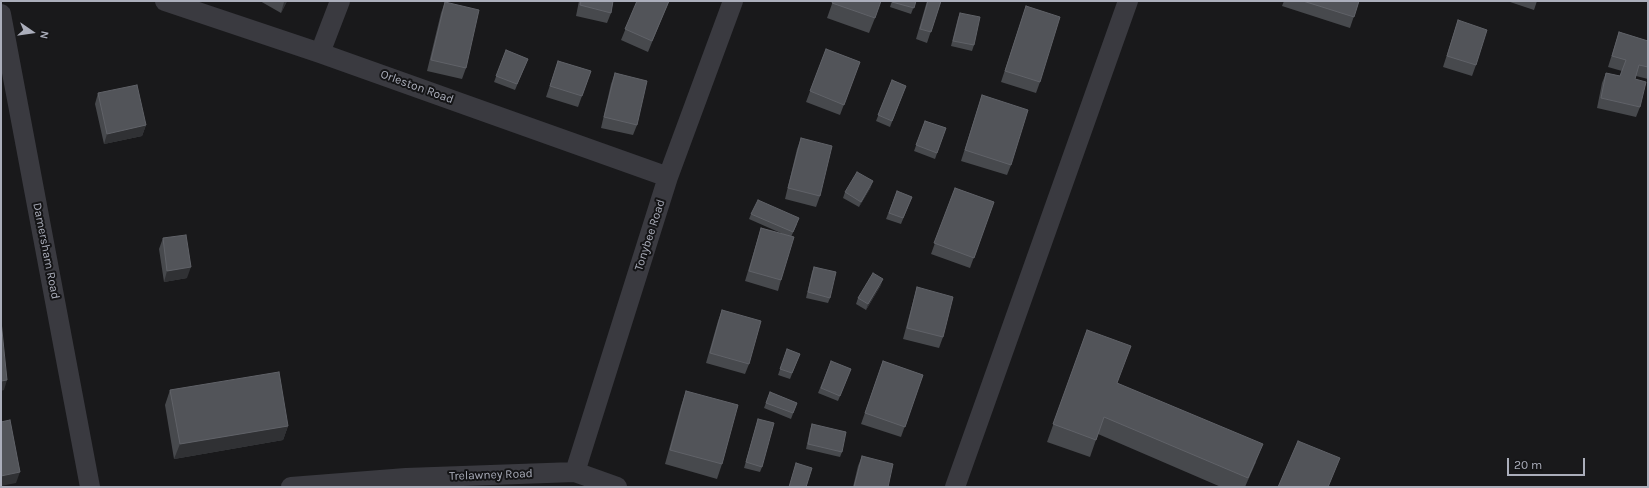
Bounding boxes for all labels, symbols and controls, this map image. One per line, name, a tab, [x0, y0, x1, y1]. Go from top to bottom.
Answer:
north arrow	[12, 12, 52, 52]
text: N	[37, 29, 51, 40]
street label: Orleston Road	[379, 67, 455, 107]
street label: Tonybee Road	[632, 197, 668, 273]
street label: Damersham Road	[30, 201, 62, 301]
scale bar	[1509, 450, 1587, 476]
text: 20 m	[1514, 458, 1542, 472]
street label: Trelawney Road	[449, 466, 533, 484]

